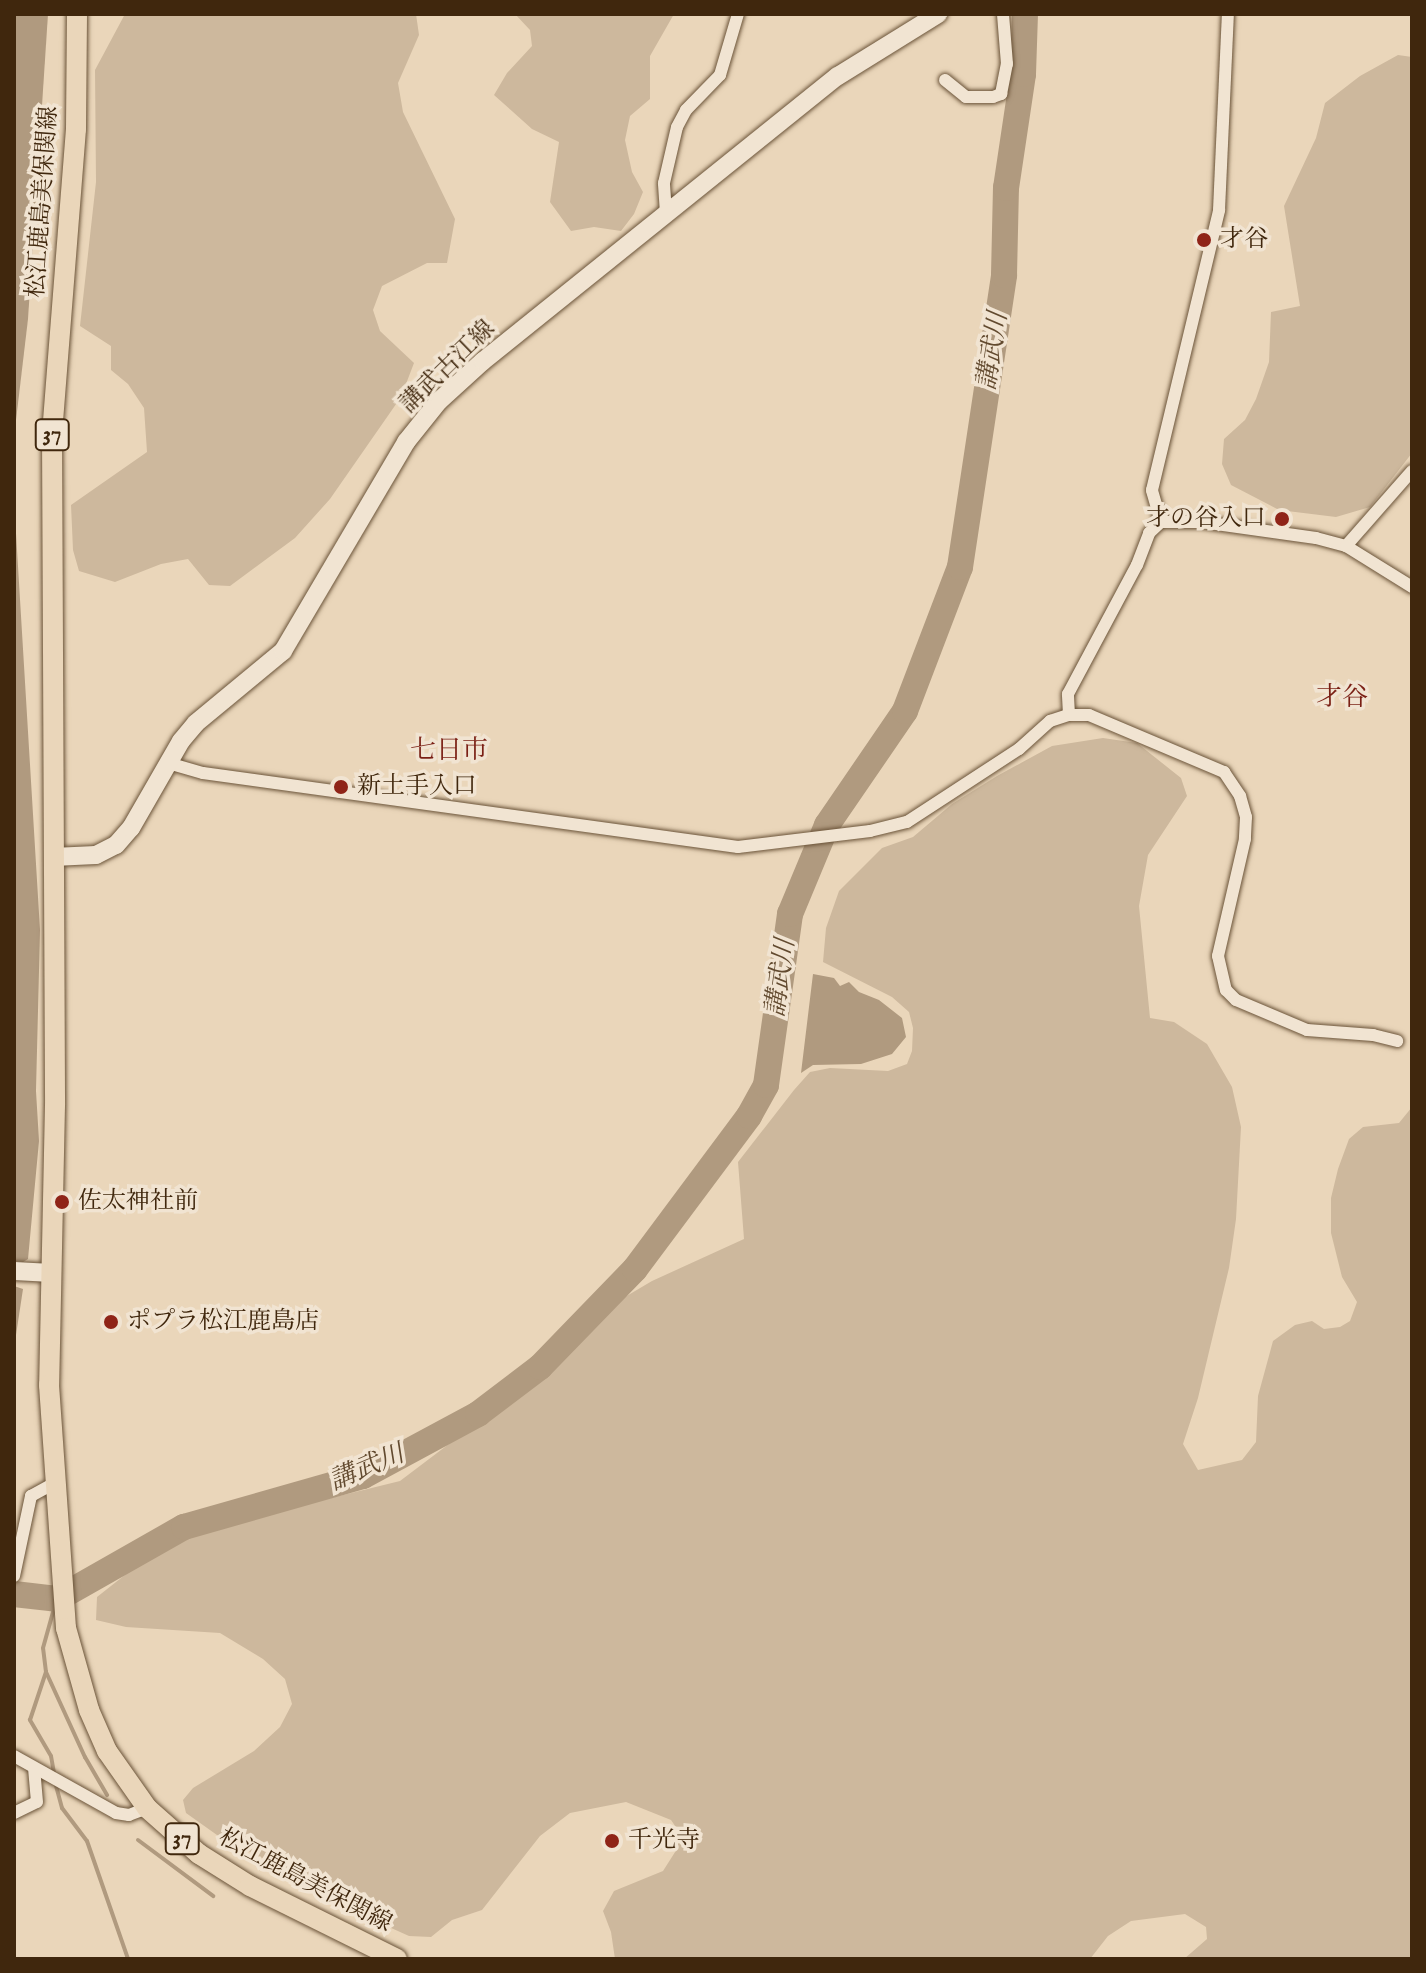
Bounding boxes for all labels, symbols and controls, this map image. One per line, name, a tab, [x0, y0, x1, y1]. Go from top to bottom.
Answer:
street label: 松江鹿島美保関線	[22, 105, 64, 299]
place label: 才谷	[1220, 226, 1268, 254]
marker: 才谷	[1195, 231, 1213, 249]
water label: 講武川	[971, 310, 1015, 392]
street label: 講武古江線	[395, 315, 501, 419]
road number: 37	[34, 417, 70, 453]
place label: 才の谷入口	[1146, 505, 1266, 533]
marker: 才の谷入口	[1273, 510, 1291, 528]
district label: 才谷	[1316, 682, 1368, 714]
district label: 七日市	[410, 735, 488, 767]
place label: 新土手入口	[357, 773, 477, 801]
marker: 新土手入口	[332, 778, 350, 796]
water label: 講武川	[760, 937, 802, 1019]
place label: 佐太神社前	[78, 1188, 198, 1216]
marker: 佐太神社前	[53, 1193, 71, 1211]
place label: ポプラ松江鹿島店	[127, 1308, 319, 1336]
marker: ポプラ松江鹿島店	[102, 1313, 120, 1331]
water label: 講武川	[325, 1438, 409, 1498]
road number: 37	[164, 1821, 200, 1857]
street label: 松江鹿島美保関線	[213, 1823, 397, 1939]
place label: 千光寺	[628, 1827, 700, 1855]
marker: 千光寺	[603, 1832, 621, 1850]

